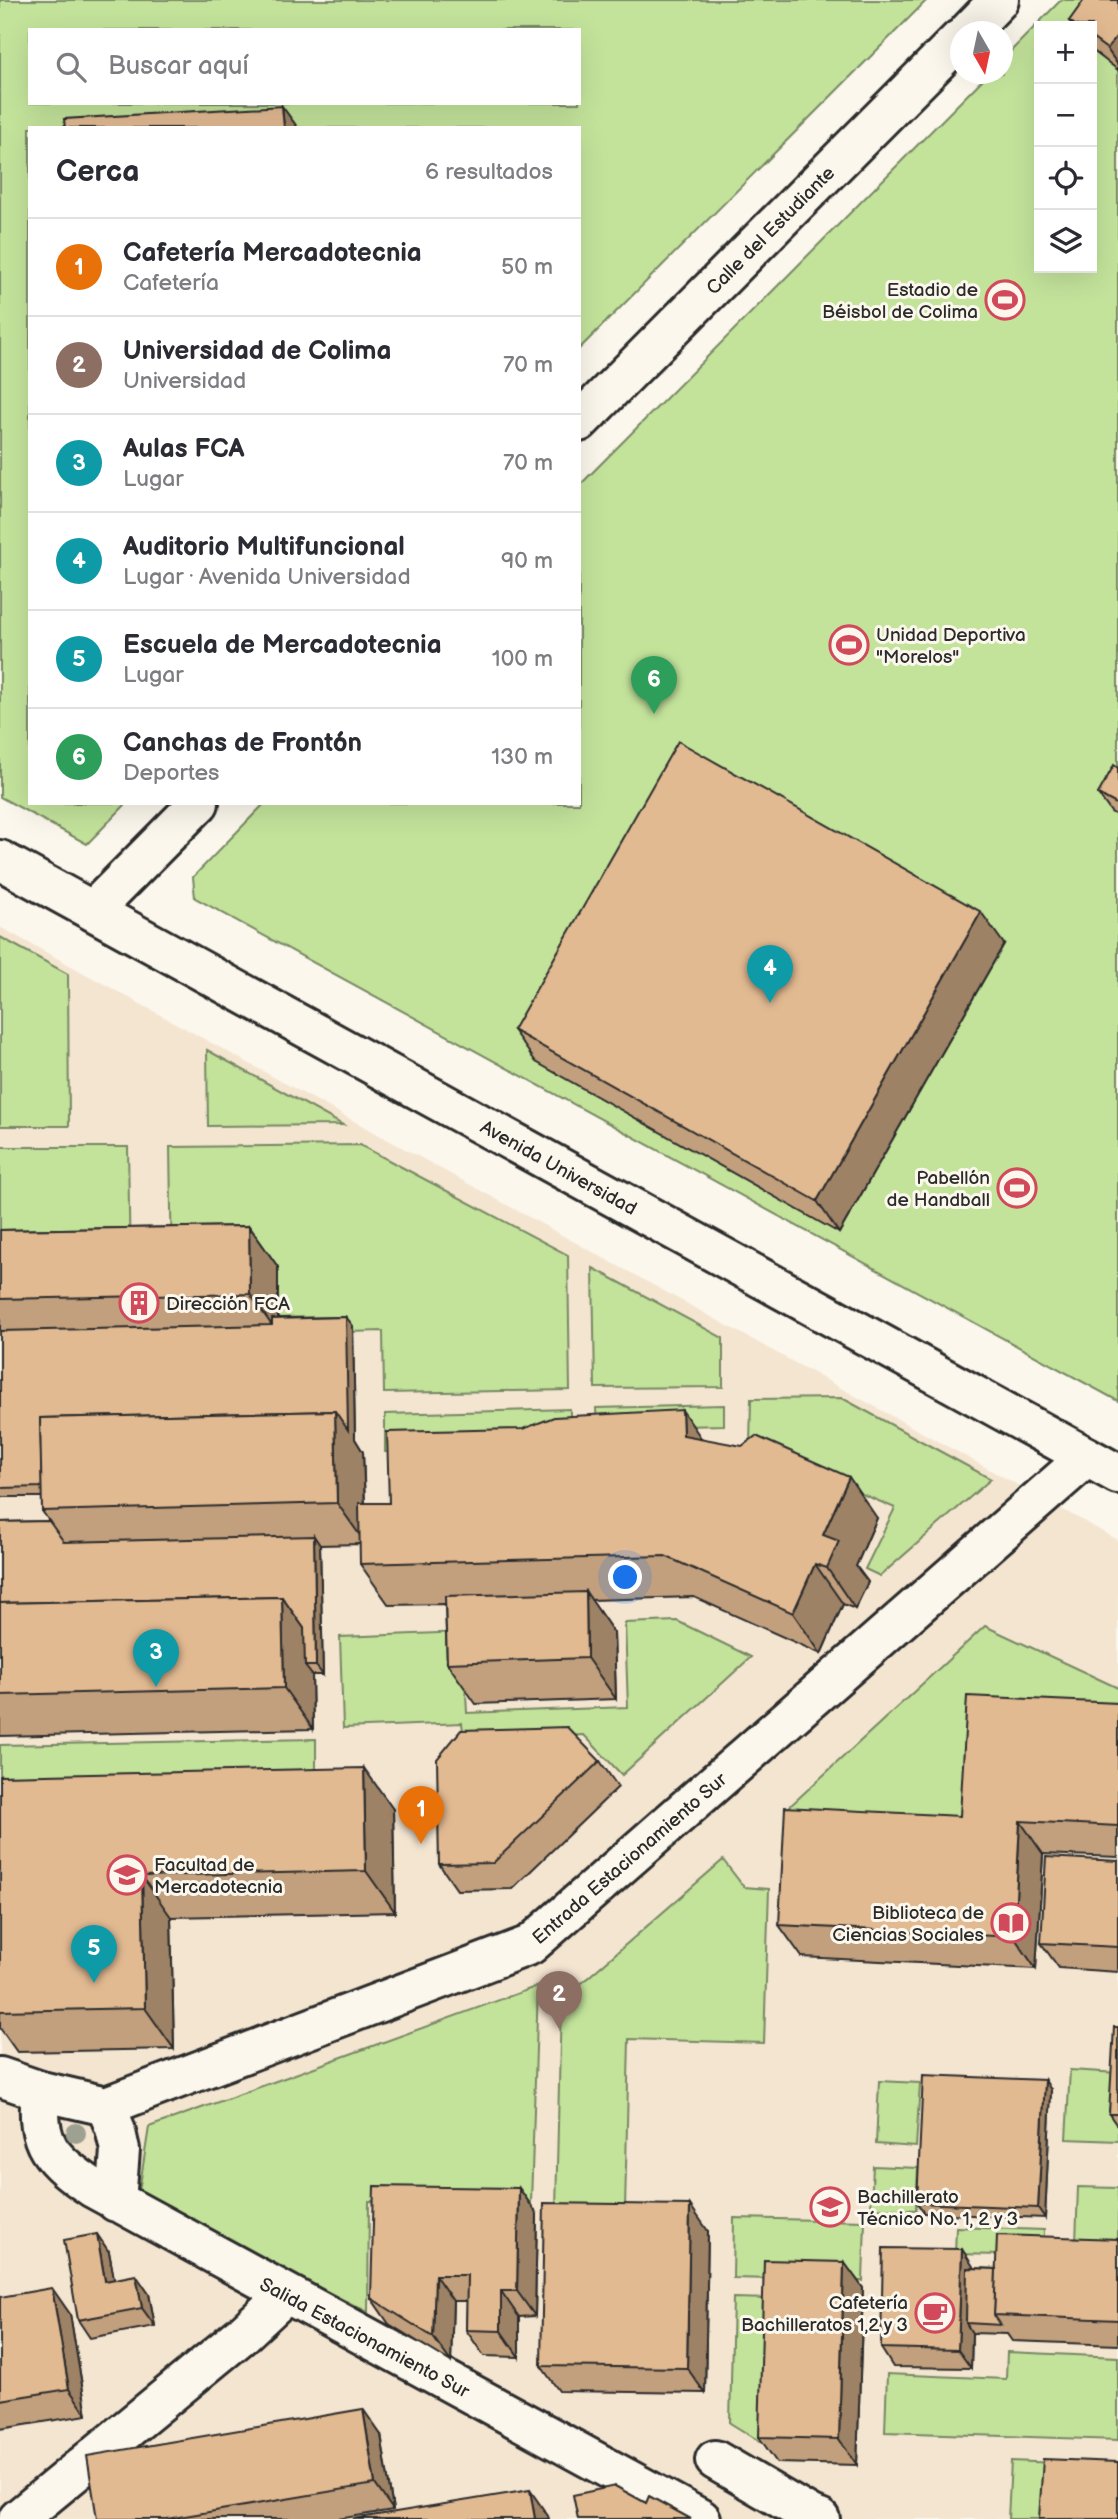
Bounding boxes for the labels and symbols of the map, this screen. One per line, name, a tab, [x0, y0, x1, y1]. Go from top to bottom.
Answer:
north arrow	[950, 21, 1013, 84]
street label: Calle del Estudiante	[702, 162, 840, 300]
place label: Estadio de Béisbol de Colima	[822, 279, 978, 324]
sports icon: Estadio de Béisbol de Colima	[984, 279, 1026, 321]
sports icon: Unidad Deportiva "Morelos"	[828, 624, 870, 666]
place label: Unidad Deportiva "Morelos"	[876, 624, 1026, 669]
pin: 6	[631, 656, 677, 714]
pin: 4	[747, 945, 793, 1003]
street label: Avenida Universidad	[476, 1116, 640, 1221]
place label: Pabellón de Handball	[887, 1167, 990, 1212]
sports icon: Pabellón de Handball	[996, 1167, 1038, 1209]
building icon: Dirección FCA	[118, 1282, 160, 1324]
place label: Dirección FCA	[166, 1293, 290, 1316]
your location	[608, 1560, 642, 1594]
pin: 3	[133, 1629, 179, 1687]
street label: Entrada Estacionamiento Sur	[528, 1768, 733, 1950]
pin: 1	[398, 1786, 444, 1844]
school or university icon: Facultad de Mercadotecnia	[106, 1854, 148, 1896]
place label: Facultad de Mercadotecnia	[154, 1854, 283, 1899]
place label: Biblioteca de Ciencias Sociales	[832, 1902, 984, 1947]
library icon: Biblioteca de Ciencias Sociales	[990, 1902, 1032, 1944]
pin: 5	[71, 1925, 117, 1983]
pin: 2	[536, 1971, 582, 2029]
school or university icon: Bachillerato Técnico No. 1, 2 y 3	[809, 2186, 851, 2228]
place label: Bachillerato Técnico No. 1, 2 y 3	[857, 2186, 1018, 2231]
street label: Salida Estacionamiento Sur	[255, 2273, 474, 2404]
place label: Cafetería Bachilleratos 1,2 y 3	[741, 2292, 908, 2337]
cafe icon: Cafetería Bachilleratos 1,2 y 3	[914, 2292, 956, 2334]

